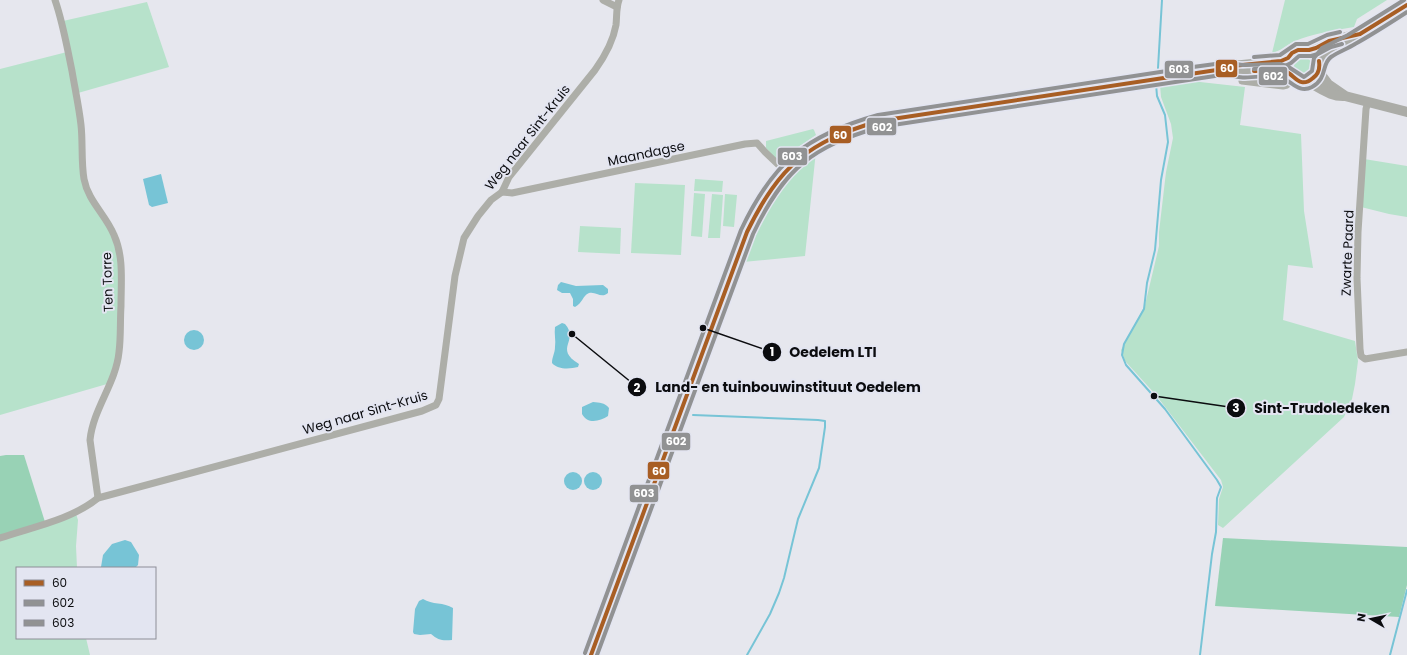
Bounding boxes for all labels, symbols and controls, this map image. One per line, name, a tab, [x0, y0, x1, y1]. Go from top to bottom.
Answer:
line badge: 60	[1215, 59, 1238, 78]
line badge: 603	[1164, 60, 1194, 79]
text: 60	[1220, 60, 1234, 76]
text: 603	[1169, 61, 1190, 77]
line badge: 602	[1258, 66, 1288, 86]
text: 602	[1263, 68, 1283, 84]
street label: Weg naar Sint-Kruis	[480, 80, 575, 194]
line badge: 602	[866, 117, 897, 136]
text: 602	[872, 119, 892, 135]
line badge: 60	[829, 125, 852, 144]
text: 60	[833, 127, 847, 143]
street label: Maandagse	[606, 136, 686, 171]
line badge: 603	[777, 147, 808, 166]
text: 603	[782, 148, 803, 164]
street label: Zwarte Paard	[1336, 210, 1359, 296]
street label: Ten Torre	[97, 252, 118, 312]
callout: Oedelem LTI	[762, 339, 885, 365]
text: Oedelem LTI	[789, 342, 877, 362]
text: 1	[770, 343, 774, 360]
callout: Land- en tuinbouwinstituut Oedelem	[627, 374, 928, 400]
text: Land- en tuinbouwinstituut Oedelem	[655, 377, 921, 397]
text: 2	[634, 379, 641, 396]
street label: Weg naar Sint-Kruis	[300, 385, 430, 439]
callout: Sint-Trudoledeken	[1226, 395, 1398, 421]
text: Sint-Trudoledeken	[1254, 398, 1390, 418]
text: 3	[1232, 399, 1240, 416]
line badge: 602	[661, 432, 691, 451]
text: 602	[666, 433, 686, 449]
line badge: 60	[647, 461, 670, 480]
text: 60	[652, 463, 666, 479]
line badge: 603	[629, 484, 659, 503]
text: 603	[634, 485, 655, 501]
legend	[16, 567, 156, 639]
text: 60	[52, 574, 67, 591]
text: 602	[52, 594, 74, 611]
north arrow	[1351, 599, 1391, 639]
text: N	[1353, 612, 1370, 623]
text: 603	[52, 614, 74, 631]

